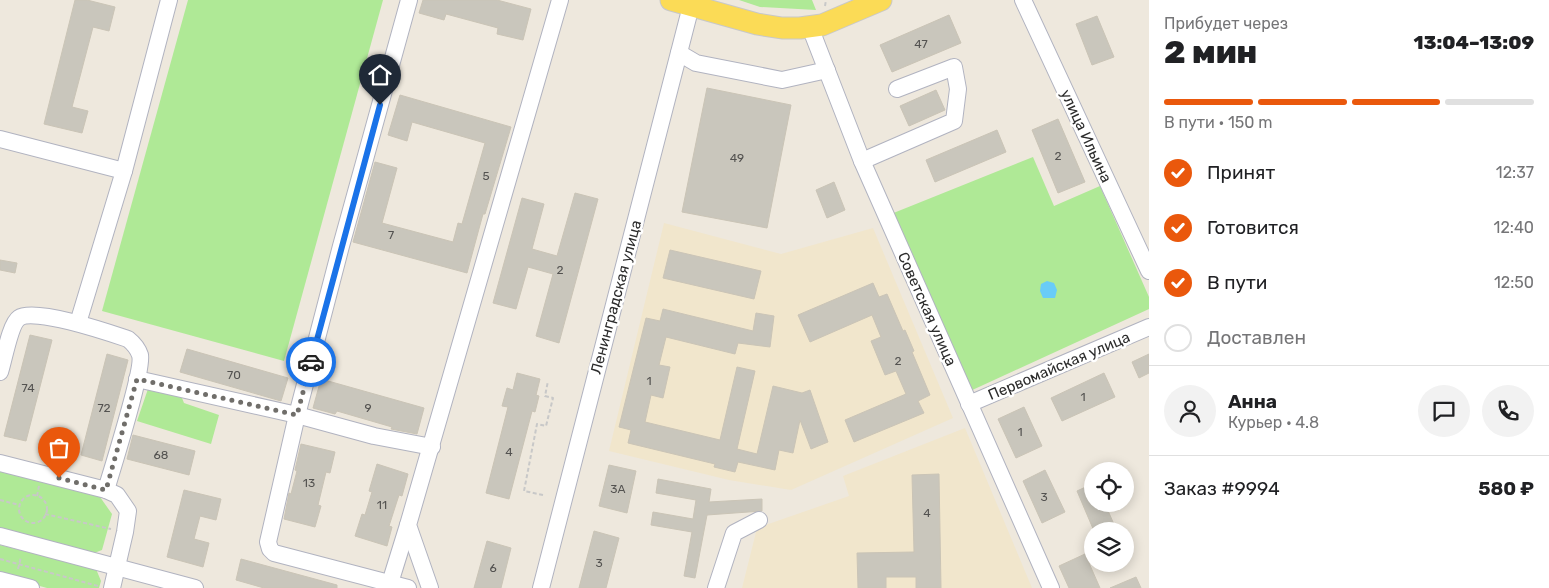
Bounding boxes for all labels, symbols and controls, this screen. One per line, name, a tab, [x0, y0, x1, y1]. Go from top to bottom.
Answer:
text: Прибудет через	[1164, 14, 1288, 33]
text: 13:04–13:09	[1413, 31, 1534, 54]
text: 2 мин	[1164, 33, 1257, 71]
house number: 47	[914, 37, 928, 51]
pin	[359, 54, 401, 105]
icon: home	[366, 61, 394, 89]
street label: улица Ильина	[1057, 87, 1115, 185]
text: В пути · 150 m	[1164, 113, 1273, 132]
house number: 2	[1054, 149, 1062, 163]
house number: 49	[730, 151, 744, 165]
icon: check	[1164, 159, 1192, 187]
text: Принят	[1207, 161, 1275, 184]
text: 12:37	[1496, 163, 1534, 182]
house number: 5	[482, 169, 490, 183]
icon: check	[1164, 214, 1192, 242]
text: Готовится	[1207, 216, 1299, 239]
street label: Ленинградская улица	[587, 218, 645, 376]
text: 12:40	[1494, 218, 1534, 237]
house number: 7	[388, 228, 394, 242]
street label: Советская улица	[894, 249, 960, 369]
house number: 2	[556, 263, 564, 277]
icon: check	[1164, 269, 1192, 297]
text: В пути	[1207, 271, 1267, 294]
text: 12:50	[1494, 273, 1534, 292]
text: Доставлен	[1207, 326, 1306, 349]
street label: Первомайская улица	[985, 328, 1133, 404]
courier	[286, 337, 336, 387]
icon: car	[297, 348, 325, 376]
house number: 2	[894, 354, 902, 368]
house number: 70	[227, 368, 241, 382]
house number: 1	[646, 374, 652, 388]
house number: 74	[21, 381, 35, 395]
button: person	[1164, 385, 1216, 437]
button: chat	[1418, 385, 1470, 437]
button: phone	[1482, 385, 1534, 437]
house number: 1	[1080, 390, 1086, 404]
text: Анна	[1228, 390, 1277, 413]
house number: 72	[97, 401, 111, 415]
house number: 9	[364, 401, 372, 415]
text: Курьер · 4.8	[1228, 413, 1319, 432]
house number: 1	[1017, 425, 1023, 439]
pin	[38, 427, 80, 478]
icon: bag	[45, 434, 73, 462]
house number: 4	[505, 445, 513, 459]
house number: 68	[154, 448, 168, 462]
map controls	[1084, 462, 1134, 572]
button: locate	[1084, 462, 1134, 512]
house number: 13	[303, 476, 315, 490]
text: Заказ #9994	[1164, 477, 1280, 500]
text: 580 ₽	[1478, 477, 1534, 500]
house number: 3А	[610, 482, 626, 496]
house number: 3	[1040, 490, 1048, 504]
house number: 11	[377, 498, 387, 512]
house number: 4	[923, 506, 931, 520]
button: layers	[1084, 522, 1134, 572]
house number: 3	[595, 556, 603, 570]
house number: 6	[489, 561, 497, 575]

